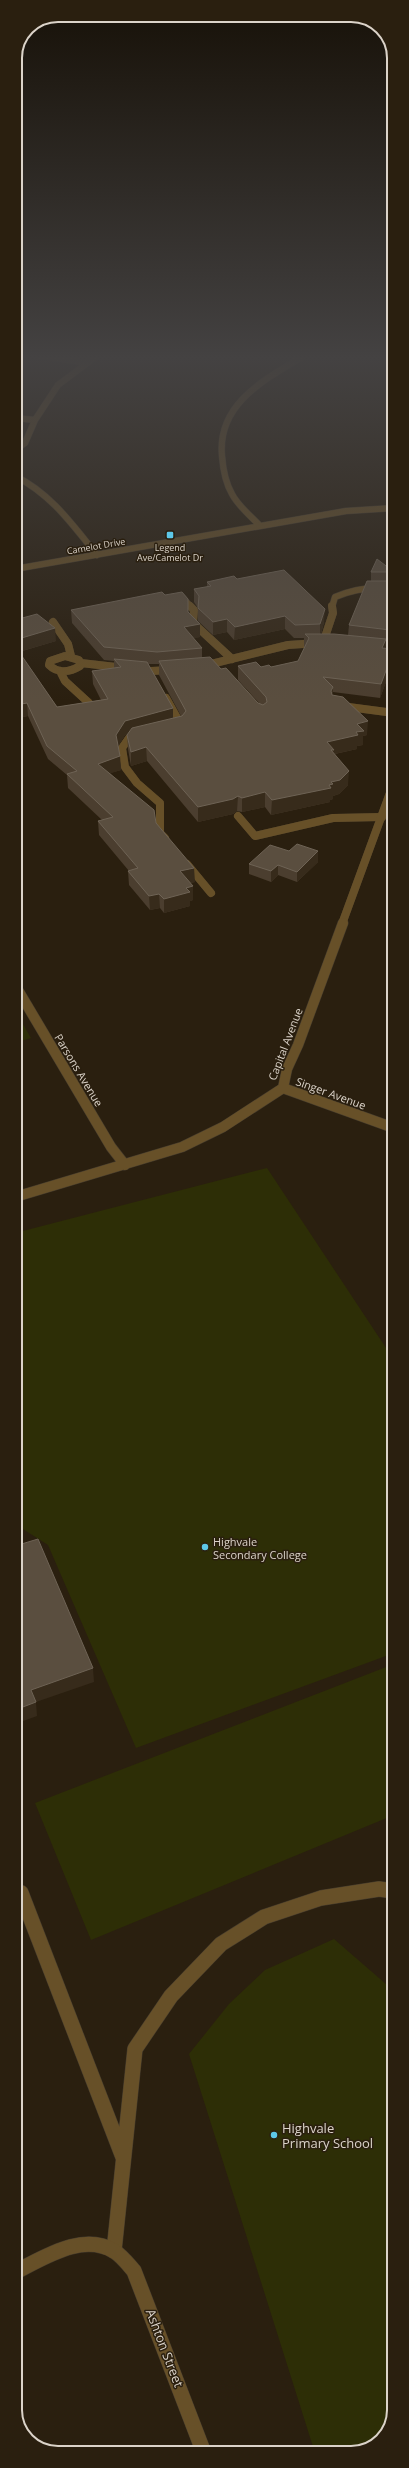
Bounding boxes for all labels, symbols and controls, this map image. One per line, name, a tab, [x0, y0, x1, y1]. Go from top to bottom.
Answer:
marker: Legend Ave/Camelot Dr	[165, 530, 175, 540]
street label: Camelot Drive	[66, 534, 126, 558]
place label: Legend Ave/Camelot Dr	[137, 541, 203, 564]
street label: Capital Avenue	[264, 1006, 306, 1082]
street label: Parsons Avenue	[51, 1031, 107, 1109]
street label: Singer Avenue	[294, 1073, 368, 1113]
place label: Highvale Secondary College	[213, 1534, 307, 1562]
marker: Highvale Secondary College	[200, 1542, 210, 1552]
place label: Highvale Primary School	[282, 2119, 373, 2152]
marker: Highvale Primary School	[269, 2130, 279, 2140]
street label: Ashton Street	[142, 2306, 188, 2390]

